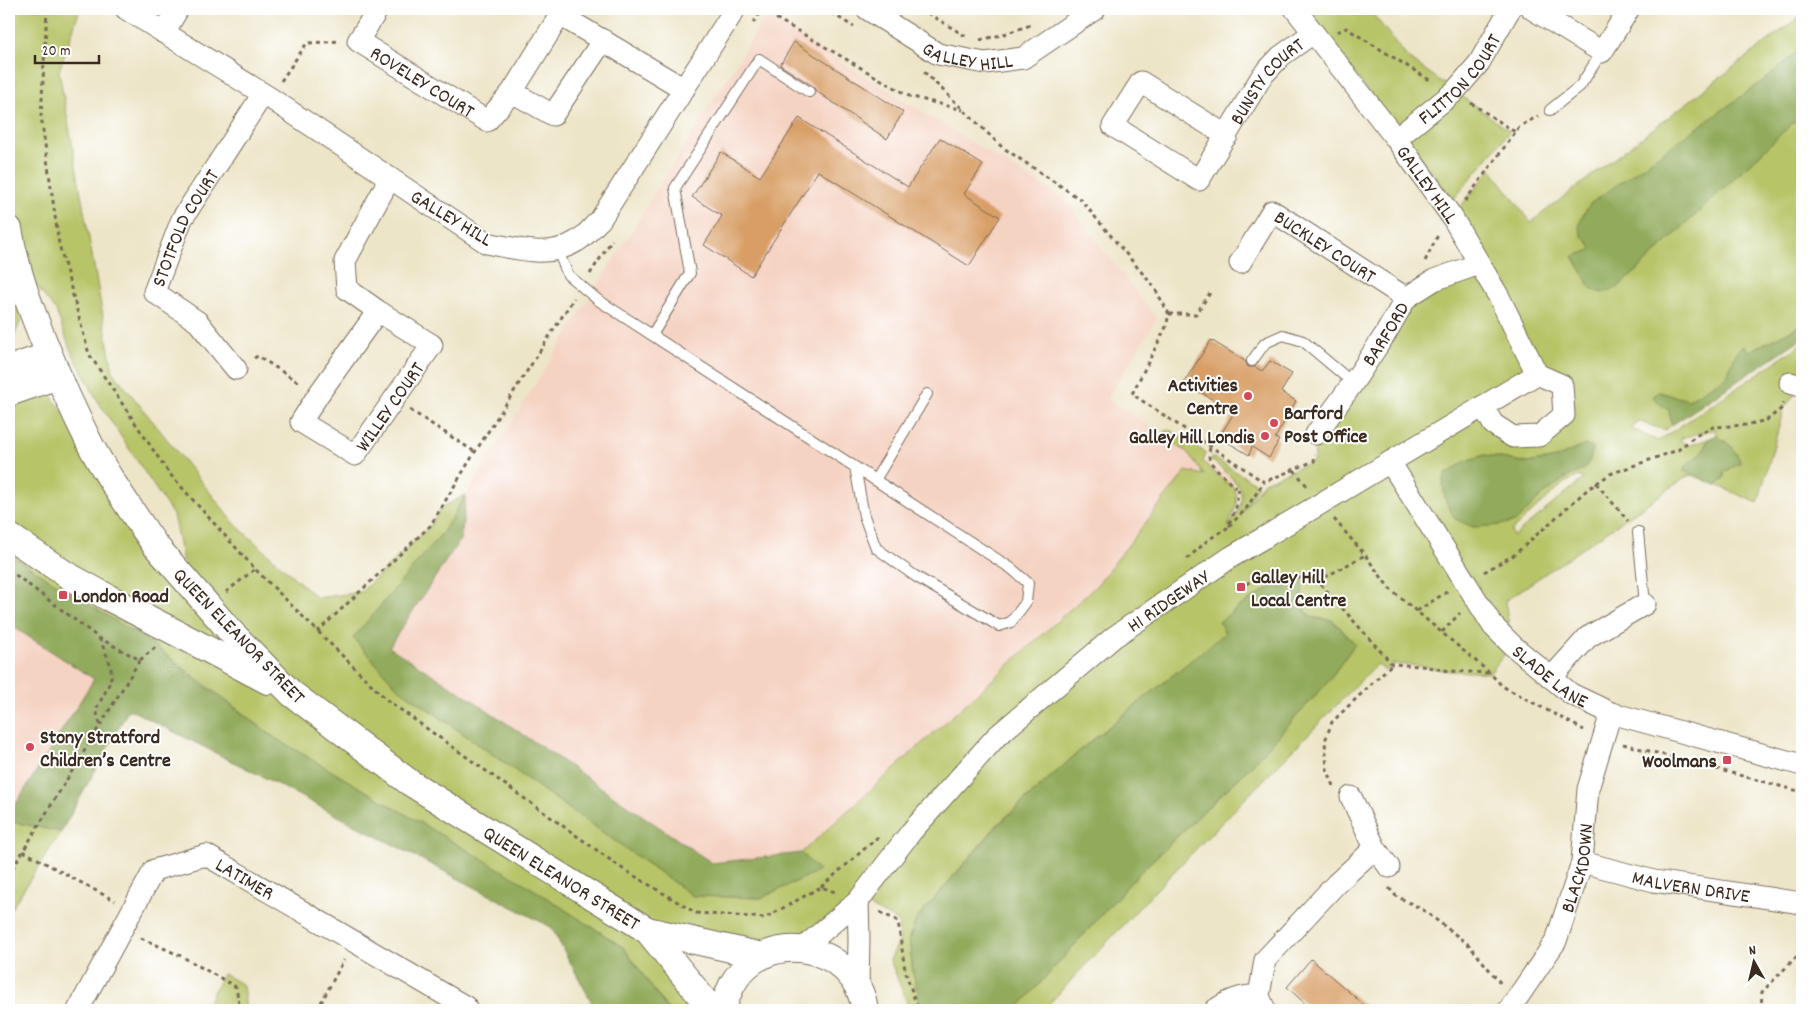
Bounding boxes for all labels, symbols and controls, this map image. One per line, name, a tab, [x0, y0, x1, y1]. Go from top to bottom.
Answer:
street label: FLITTON COURT	[1413, 30, 1510, 133]
scale bar	[35, 32, 99, 64]
street label: BUNSTY COURT	[1225, 33, 1311, 131]
street label: GALLEY HILL	[916, 36, 1015, 81]
text: 20 m	[42, 41, 70, 63]
street label: ROVELEY COURT	[364, 41, 479, 127]
street label: GALLEY HILL	[1388, 141, 1464, 230]
street label: STOTFOLD COURT	[146, 165, 227, 292]
street label: GALLEY HILL	[404, 184, 497, 255]
street label: BUCKLEY COURT	[1268, 205, 1380, 292]
street label: BARFORD	[1357, 298, 1418, 373]
street label: WILLEY COURT	[350, 357, 433, 458]
place label: Activities Centre	[1168, 373, 1238, 424]
marker: Activities Centre	[1242, 390, 1254, 402]
place label: Barford Post Office	[1284, 401, 1368, 452]
marker: Barford Post Office	[1268, 417, 1280, 429]
place label: Galley Hill Londis	[1129, 425, 1255, 453]
marker: Galley Hill Londis	[1259, 430, 1271, 442]
street label: QUEEN ELEANOR STREET	[165, 563, 310, 711]
street label: H1 RIDGEWAY	[1123, 564, 1217, 641]
place label: Galley Hill Local Centre	[1251, 565, 1347, 616]
marker: Galley Hill Local Centre	[1235, 581, 1247, 593]
place label: London Road	[73, 584, 169, 612]
marker: London Road	[57, 589, 69, 601]
street label: SLADE LANE	[1505, 639, 1592, 717]
place label: Stony Stratford Children’s Centre	[40, 725, 171, 776]
marker: Stony Stratford Children’s Centre	[24, 741, 36, 753]
place label: Woolmans	[1642, 749, 1717, 777]
marker: Woolmans	[1721, 754, 1733, 766]
street label: QUEEN ELEANOR STREET	[477, 820, 644, 939]
street label: BLACKDOWN	[1555, 822, 1602, 917]
street label: LATIMER	[209, 852, 278, 909]
street label: MALVERN DRIVE	[1629, 865, 1751, 912]
north arrow	[1728, 936, 1778, 986]
text: N	[1748, 941, 1757, 961]

